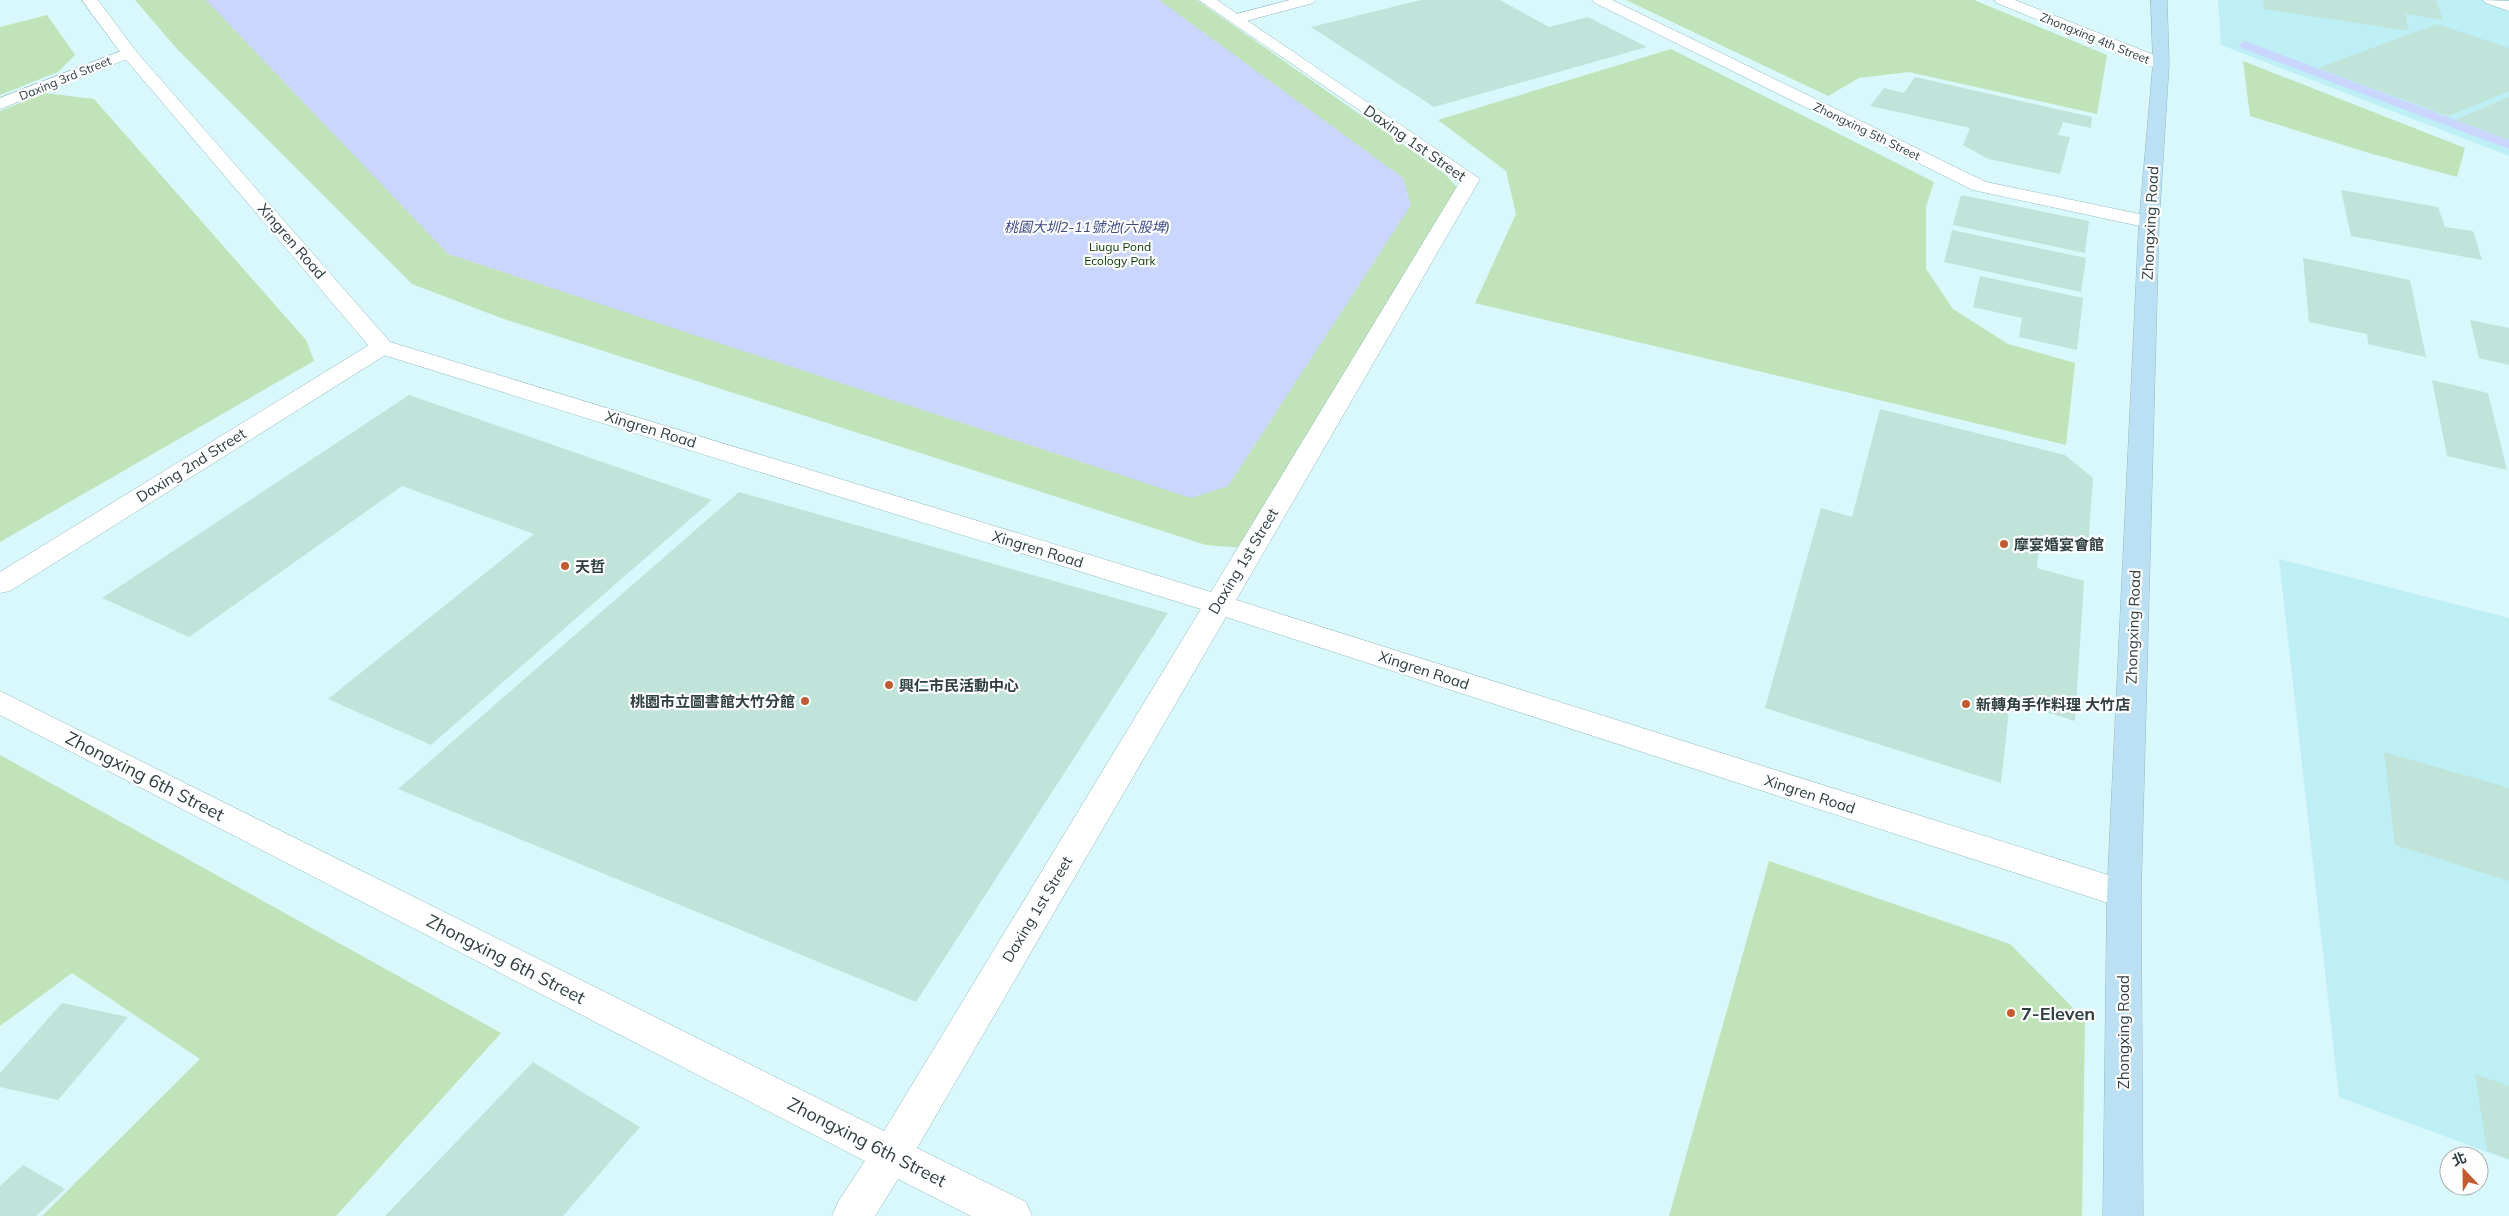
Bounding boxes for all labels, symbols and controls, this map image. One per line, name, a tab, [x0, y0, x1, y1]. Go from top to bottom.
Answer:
street label: Zhongxing 4th Street	[2038, 9, 2152, 67]
street label: Daxing 3rd Street	[17, 53, 113, 103]
street label: Zhongxing 5th Street	[1811, 99, 1923, 163]
street label: Daxing 1st Street	[1360, 101, 1470, 185]
street label: Zhongxing Road	[2138, 165, 2162, 281]
street label: Xingren Road	[254, 199, 330, 283]
water label: 桃園大圳2-11號池(六股埤)	[1004, 218, 1170, 236]
park label: Liugu Pond Ecology Park	[1084, 239, 1157, 268]
street label: Xingren Road	[603, 406, 699, 452]
street label: Daxing 2nd Street	[133, 424, 249, 506]
street label: Daxing 1st Street	[1204, 504, 1282, 618]
street label: Xingren Road	[990, 526, 1086, 572]
place label: 摩宴婚宴會館	[2014, 535, 2104, 554]
marker: 摩宴婚宴會館	[1998, 538, 2010, 550]
place label: 天哲	[575, 557, 605, 576]
marker: 天哲	[559, 560, 571, 572]
street label: Zhongxing Road	[2122, 570, 2144, 684]
street label: Xingren Road	[1376, 646, 1472, 694]
place label: 興仁市民活動中心	[899, 676, 1019, 695]
marker: 興仁市民活動中心	[883, 679, 895, 691]
place label: 桃園市立圖書館大竹分館	[630, 692, 795, 711]
marker: 桃園市立圖書館大竹分館	[799, 695, 811, 707]
place label: 新轉角手作料理 大竹店	[1976, 695, 2130, 714]
marker: 新轉角手作料理 大竹店	[1960, 698, 1972, 710]
street label: Zhongxing 6th Street	[62, 726, 228, 826]
street label: Xingren Road	[1762, 770, 1858, 818]
street label: Daxing 1st Street	[998, 852, 1076, 966]
street label: Zhongxing 6th Street	[423, 909, 589, 1009]
street label: Zhongxing Road	[2114, 975, 2133, 1089]
place label: 7-Eleven	[2021, 1002, 2095, 1025]
marker: 7-Eleven	[2005, 1007, 2017, 1019]
street label: Zhongxing 6th Street	[784, 1092, 950, 1192]
north arrow	[2439, 1146, 2489, 1196]
text: 北	[2449, 1148, 2469, 1170]

